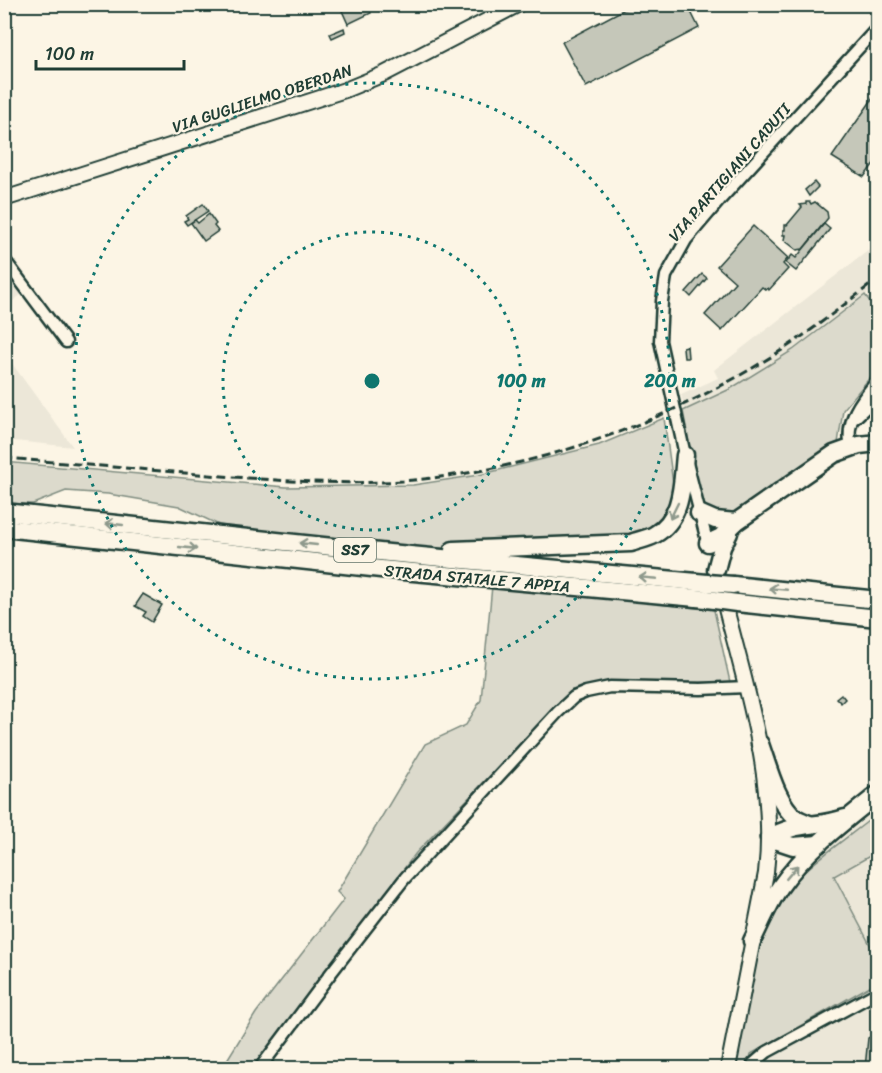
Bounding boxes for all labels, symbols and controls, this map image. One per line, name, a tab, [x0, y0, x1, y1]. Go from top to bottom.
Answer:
scale bar	[36, 33, 184, 71]
text: 100 m	[45, 38, 94, 70]
street label: VIA GUGLIELMO OBERDAN	[168, 56, 356, 141]
street label: VIA PARTIGIANI CADUTI	[661, 95, 799, 248]
text: 100 m	[497, 365, 546, 397]
text: 200 m	[643, 365, 696, 397]
centre of rings	[362, 371, 382, 391]
one-way arrow	[668, 502, 680, 520]
one-way arrow	[105, 518, 125, 529]
road number: SS7	[334, 538, 376, 562]
one-way arrow	[299, 539, 318, 550]
one-way arrow	[178, 543, 197, 554]
street label: STRADA STATALE 7 APPIA	[383, 556, 571, 601]
one-way arrow	[639, 572, 659, 583]
one-way arrow	[768, 584, 788, 595]
one-way arrow	[785, 865, 799, 880]

